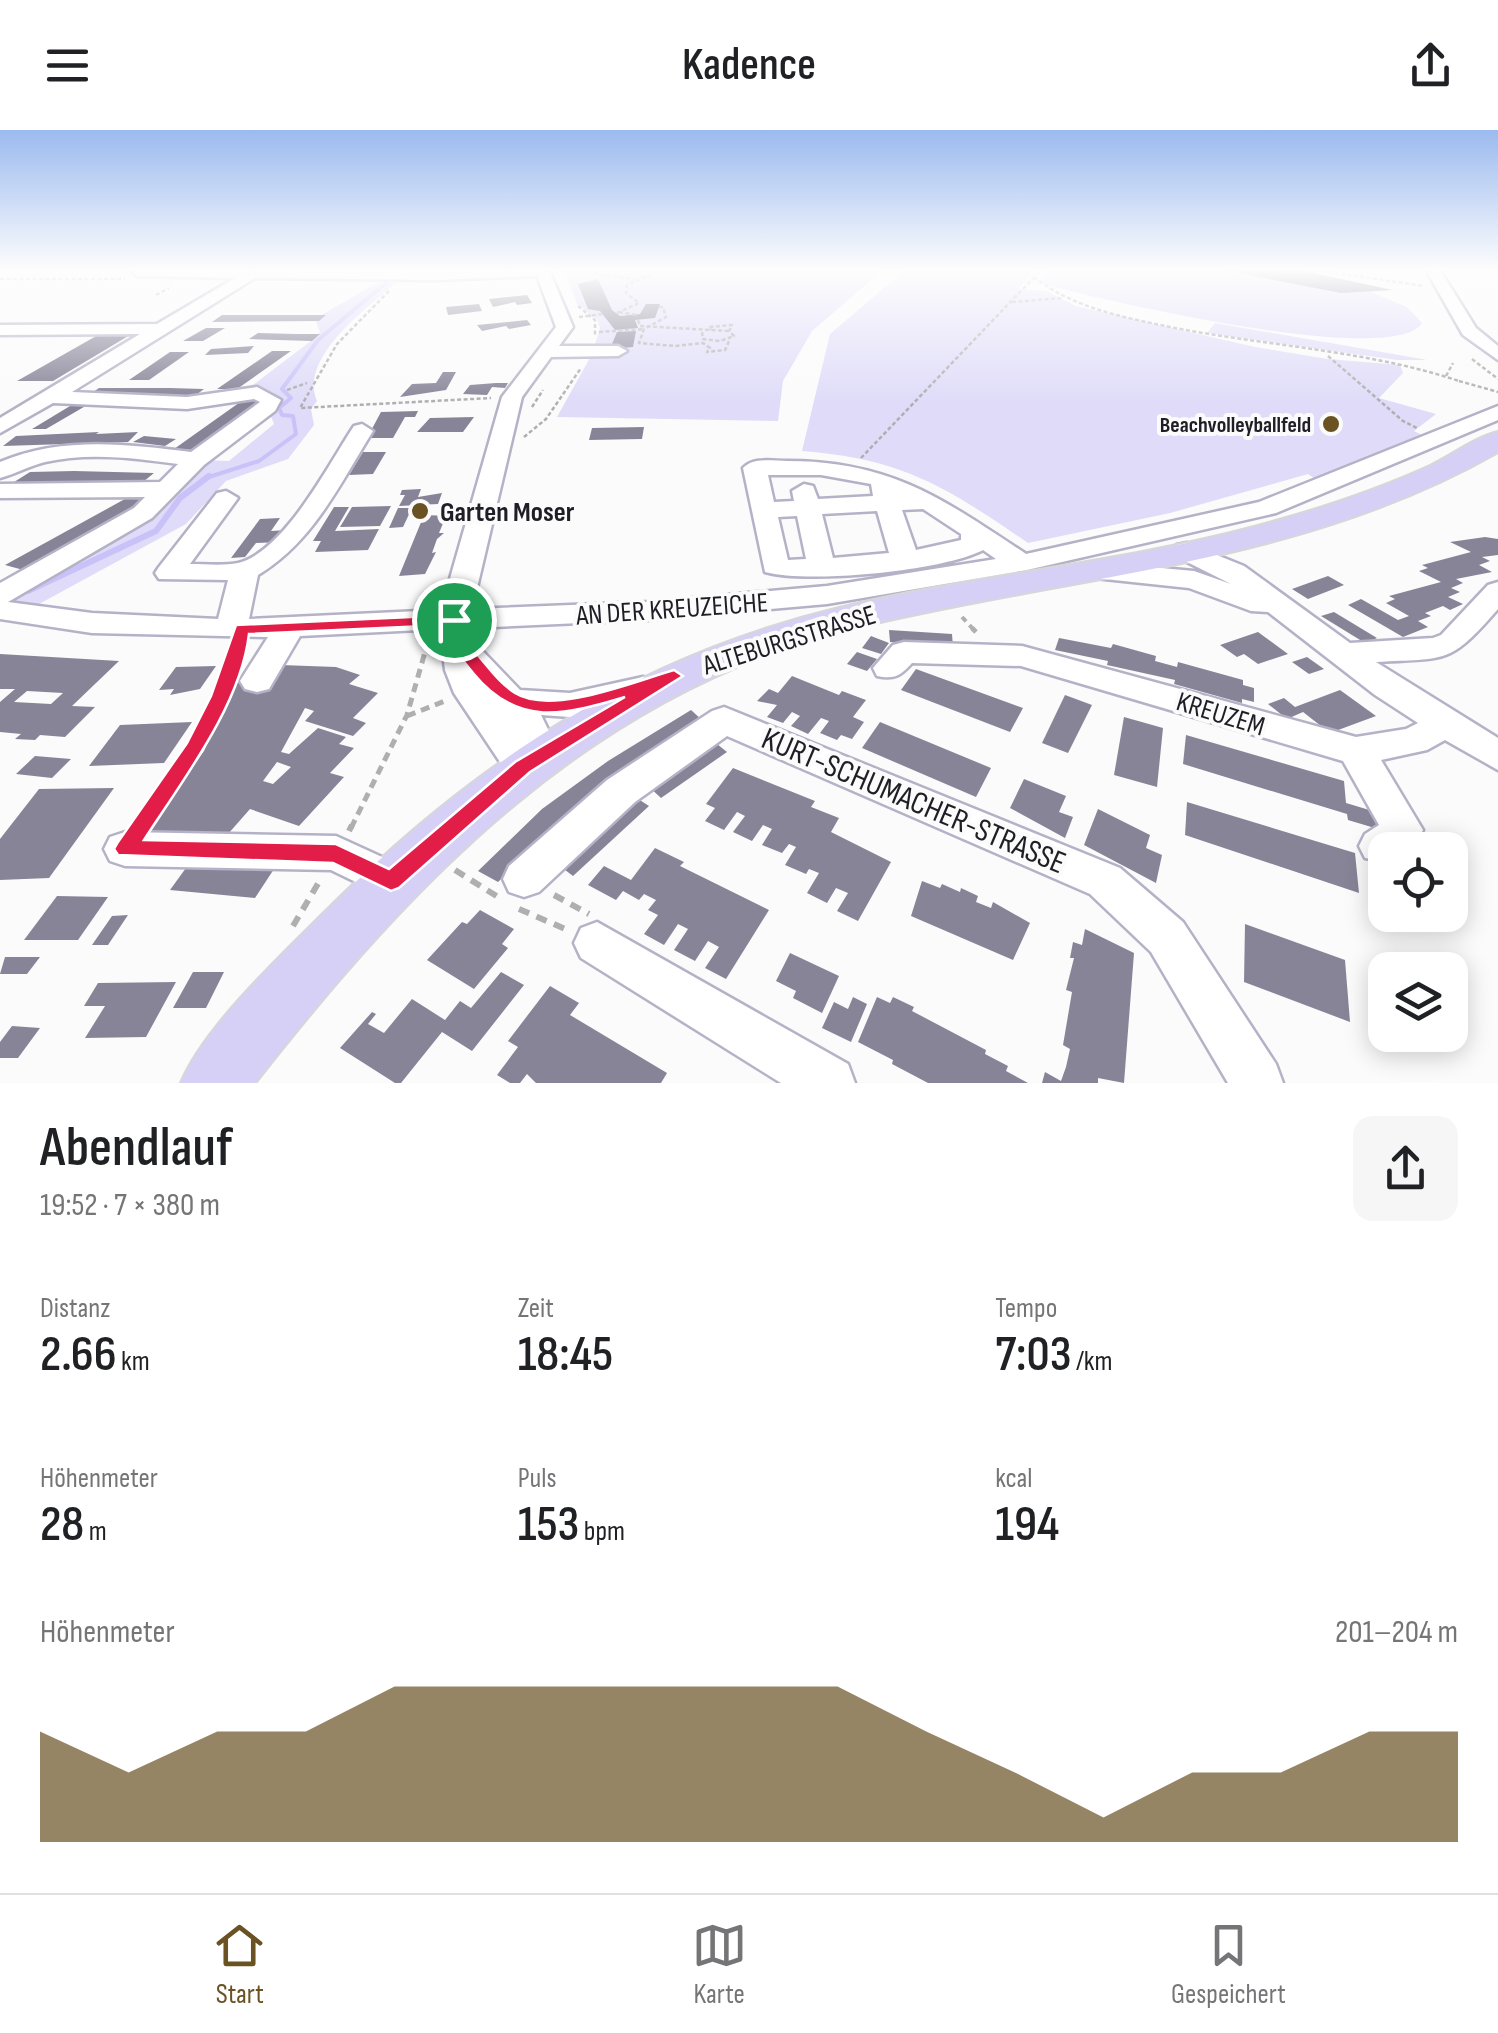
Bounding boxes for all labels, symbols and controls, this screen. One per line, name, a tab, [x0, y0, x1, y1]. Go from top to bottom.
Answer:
icon: menu	[40, 38, 95, 93]
text: Kadence	[682, 38, 816, 93]
icon: share	[1403, 38, 1458, 93]
place label: Beachvolleyballfeld	[1160, 412, 1311, 439]
marker: Beachvolleyballfeld	[1320, 413, 1342, 435]
place label: Garten Moser	[440, 496, 575, 529]
marker: Garten Moser	[409, 500, 431, 522]
pin	[412, 578, 497, 663]
street label: AN DER KREUZEICHE	[574, 586, 769, 633]
icon: arrive	[427, 593, 482, 648]
street label: ALTEBURGSTRASSE	[698, 598, 880, 683]
street label: KREUZEM	[1172, 685, 1269, 743]
street label: KURT-SCHUMACHER-STRASSE	[756, 720, 1071, 883]
map controls	[1368, 832, 1468, 1052]
button: locate	[1368, 832, 1468, 932]
button: layers	[1368, 952, 1468, 1052]
text: Abendlauf	[40, 1115, 233, 1182]
button: share	[1353, 1116, 1458, 1221]
text: 19:52 · 7 × 380 m	[40, 1186, 220, 1225]
text: Distanz	[40, 1292, 110, 1325]
text: Zeit	[518, 1292, 554, 1325]
text: Tempo	[995, 1292, 1057, 1325]
text: 2.66	[40, 1325, 117, 1385]
text: 18:45	[518, 1325, 613, 1385]
text: 7:03	[995, 1325, 1072, 1385]
text: km	[117, 1345, 150, 1378]
text: /km	[1072, 1345, 1112, 1378]
text: Höhenmeter	[40, 1462, 158, 1495]
text: Puls	[518, 1462, 556, 1495]
text: kcal	[995, 1462, 1032, 1495]
text: 28	[40, 1495, 84, 1555]
text: 153	[518, 1495, 579, 1555]
text: 194	[995, 1495, 1059, 1555]
text: m	[84, 1515, 107, 1548]
text: bpm	[579, 1515, 625, 1548]
text: Höhenmeter	[40, 1613, 175, 1652]
text: 201–204 m	[1335, 1613, 1458, 1652]
tab: Start	[212, 1918, 267, 2011]
tab: Karte	[692, 1918, 747, 2011]
tab: Gespeichert	[1171, 1918, 1286, 2011]

